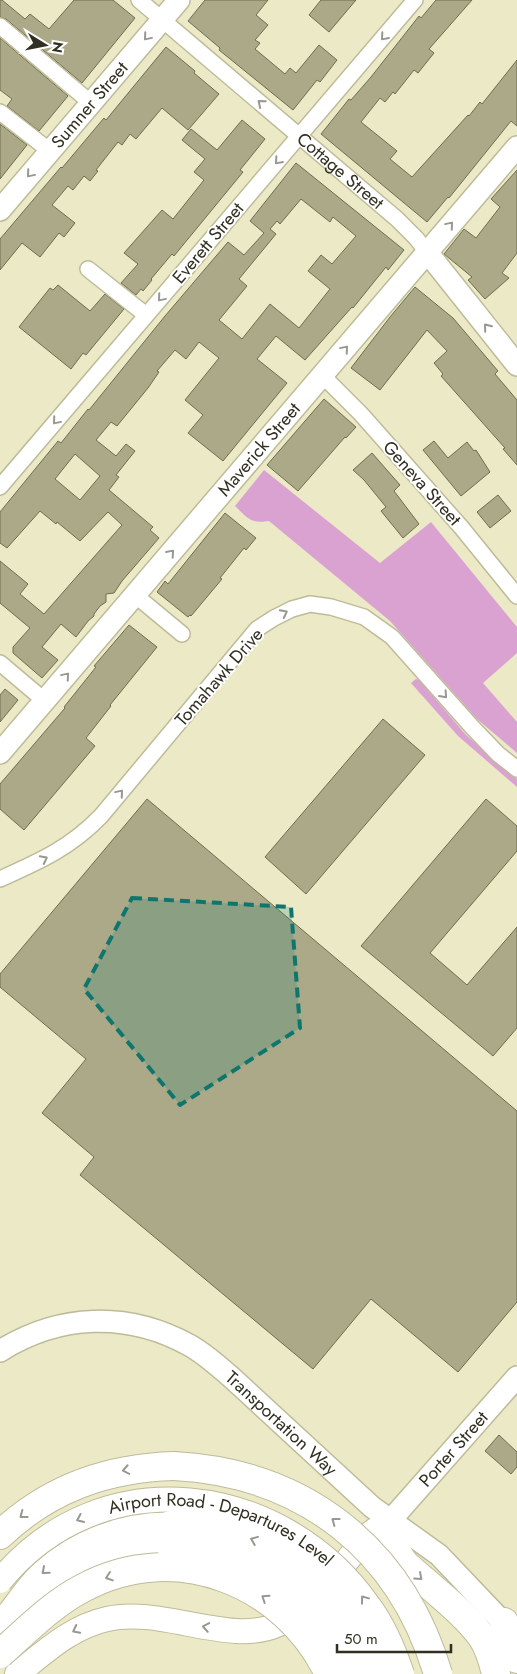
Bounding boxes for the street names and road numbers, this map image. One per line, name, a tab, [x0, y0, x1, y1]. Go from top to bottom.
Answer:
street label: Sumner Street	[45, 55, 134, 154]
street label: Cottage Street	[291, 126, 390, 216]
street label: Everett Street	[166, 196, 250, 289]
street label: Maverick Street	[211, 396, 307, 502]
street label: Geneva Street	[377, 435, 468, 532]
street label: Tomahawk Drive	[169, 622, 269, 732]
street label: Transportation Way	[220, 1365, 343, 1482]
street label: Porter Street	[413, 1405, 495, 1493]
street label: Airport Road - Departures Level	[105, 1487, 339, 1572]

